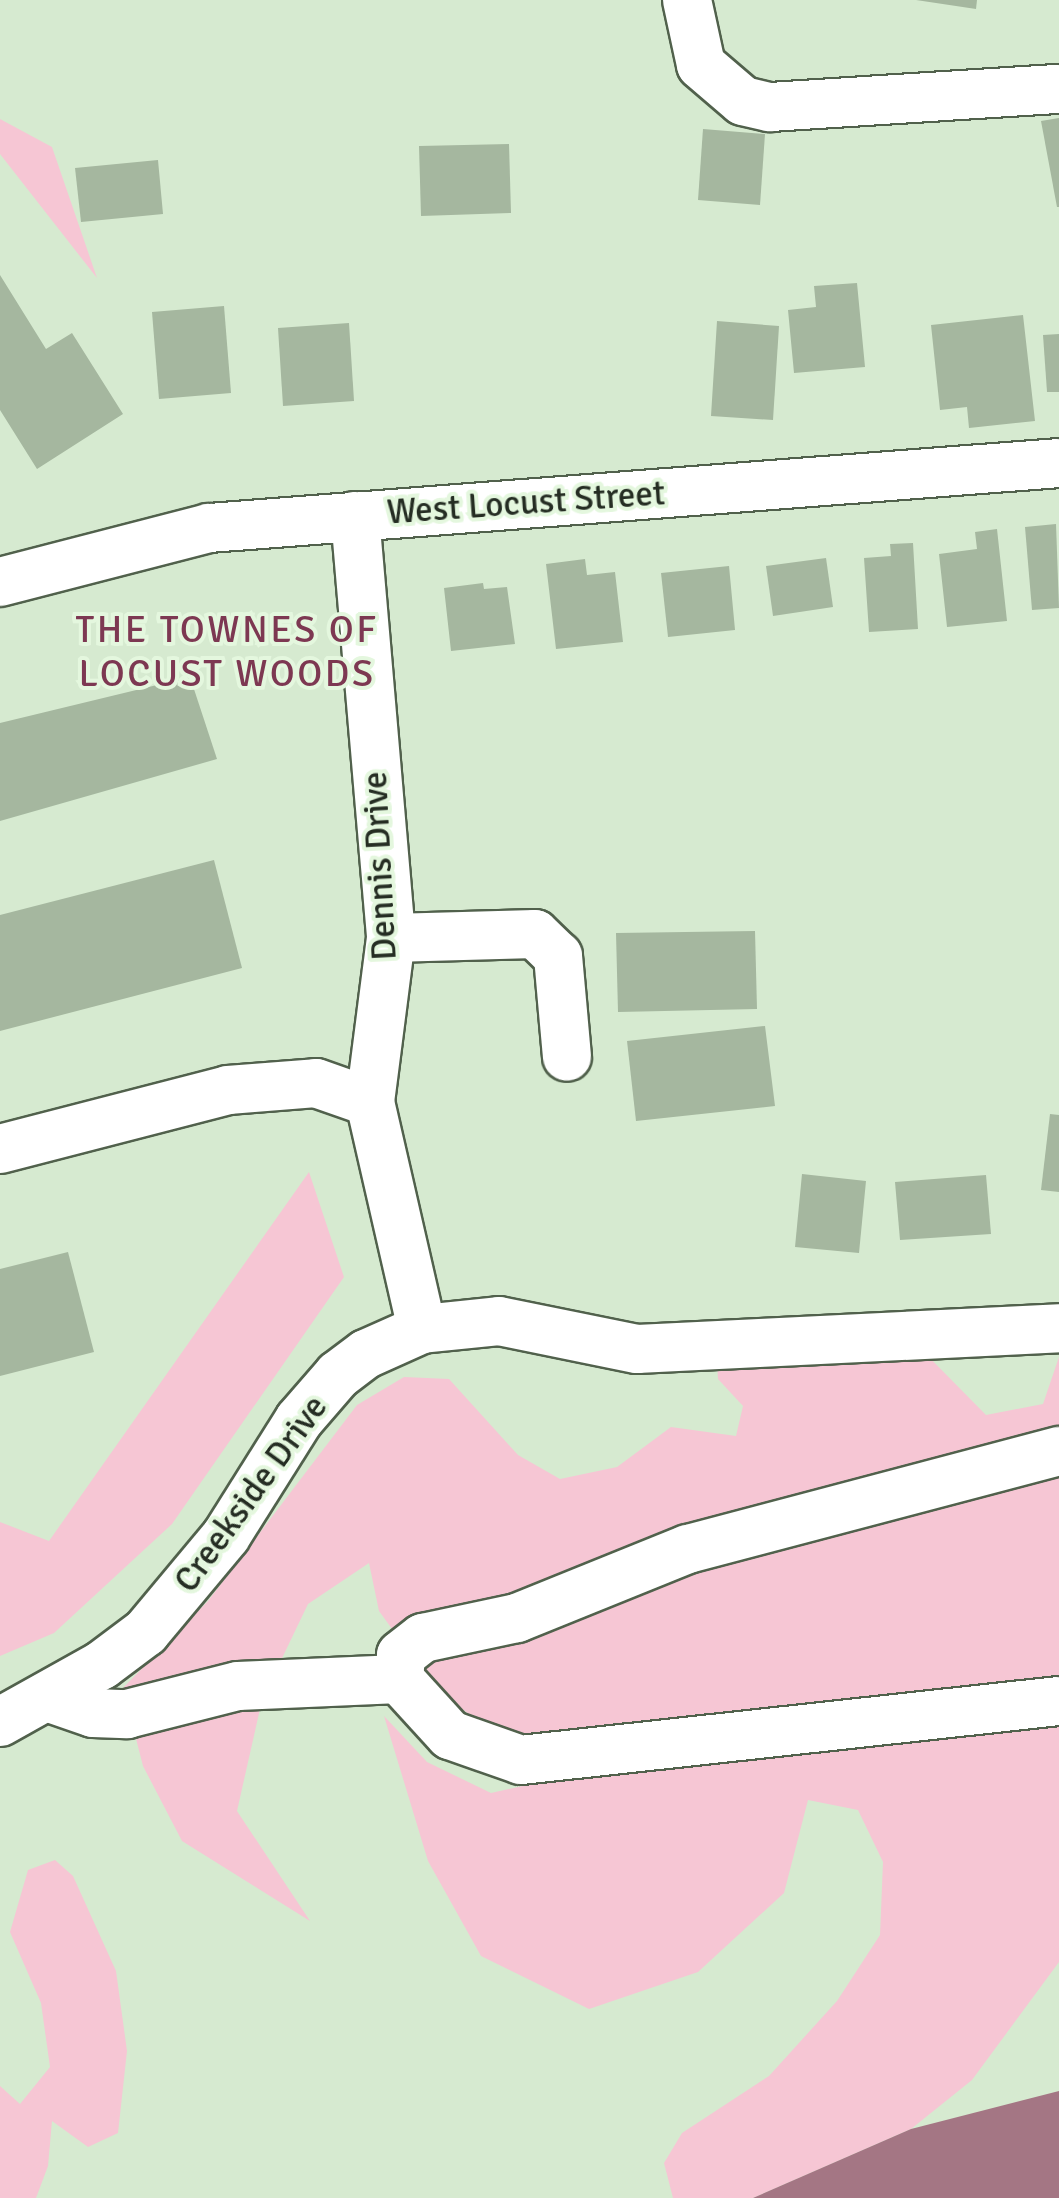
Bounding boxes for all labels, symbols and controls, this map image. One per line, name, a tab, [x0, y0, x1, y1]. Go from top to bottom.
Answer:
street label: West Locust Street	[385, 472, 667, 534]
district label: THE TOWNES OF LOCUST WOODS	[75, 607, 379, 696]
street label: Dennis Drive	[354, 770, 406, 962]
street label: Creekside Drive	[166, 1387, 336, 1601]

